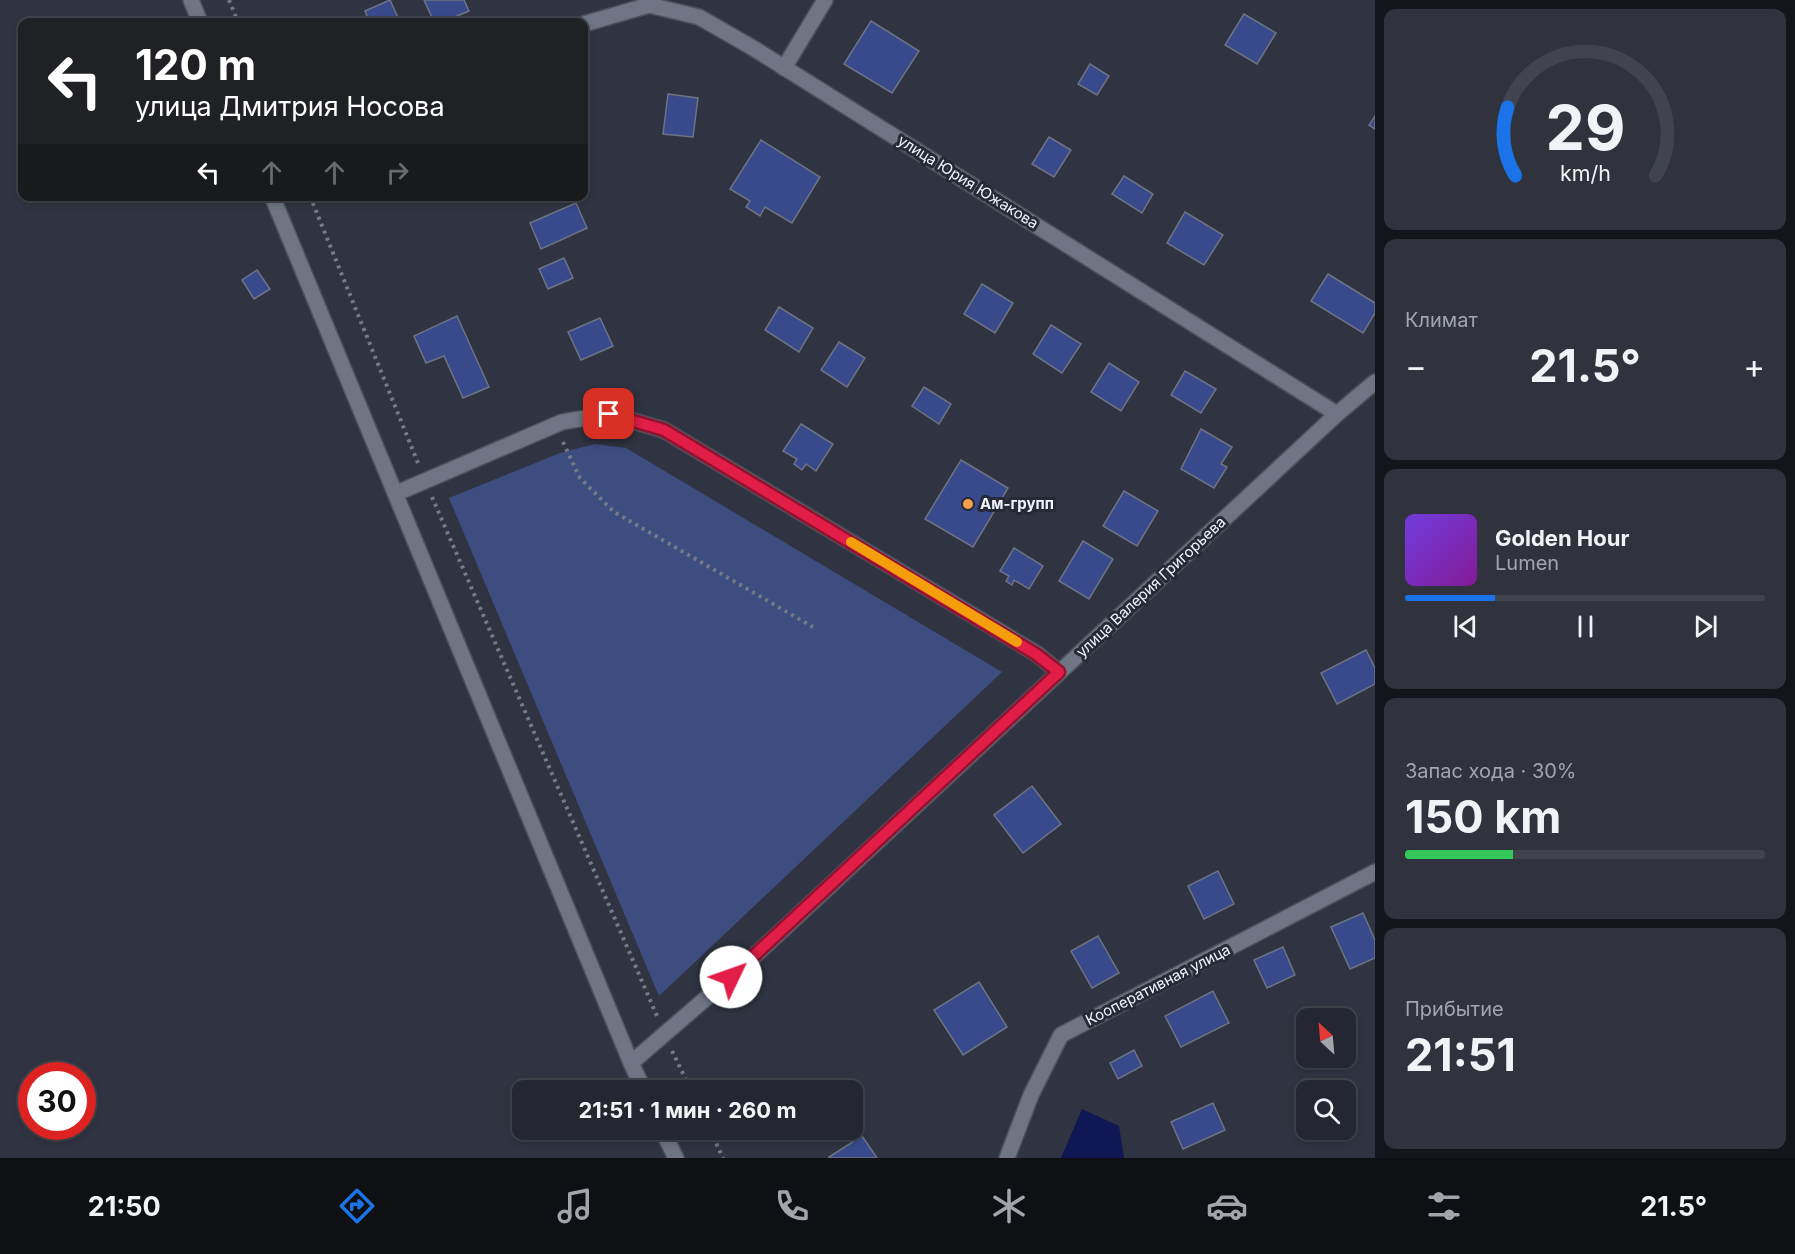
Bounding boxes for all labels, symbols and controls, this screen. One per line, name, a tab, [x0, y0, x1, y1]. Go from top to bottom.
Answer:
text: 120 m	[135, 39, 256, 90]
icon: left	[36, 42, 114, 120]
text: улица Дмитрия Носова	[135, 90, 445, 123]
text: 29	[1545, 91, 1625, 166]
street label: улица Юрия Южакова	[894, 131, 1042, 233]
icon: left	[192, 156, 225, 189]
icon: ahead	[255, 156, 288, 189]
icon: ahead	[318, 156, 351, 189]
icon: right	[381, 156, 414, 189]
text: km/h	[1560, 161, 1610, 187]
text: Климат	[1405, 308, 1478, 332]
text: 21.5°	[1529, 338, 1641, 393]
text: −	[1405, 346, 1427, 386]
text: +	[1743, 346, 1765, 386]
pin	[583, 388, 634, 439]
icon: arrive	[592, 397, 625, 430]
place label: Ам-групп	[980, 494, 1054, 513]
marker: Ам-групп	[961, 497, 975, 511]
street label: улица Валерия Григорьева	[1072, 512, 1229, 661]
text: Golden Hour	[1495, 525, 1629, 551]
text: Lumen	[1495, 551, 1559, 575]
icon: previous	[1449, 610, 1482, 643]
icon: pause	[1569, 610, 1602, 643]
icon: next	[1689, 610, 1722, 643]
text: Запас хода · 30%	[1405, 759, 1577, 783]
text: 150 km	[1405, 789, 1561, 844]
street label: Кооперативная улица	[1082, 940, 1233, 1029]
position arrow	[699, 945, 763, 1009]
text: Прибытие	[1405, 997, 1504, 1021]
north arrow	[1296, 1008, 1356, 1068]
map controls	[1296, 1008, 1356, 1140]
text: 21:51	[1405, 1027, 1516, 1082]
speed limit sign: 30	[18, 1062, 96, 1140]
button: search	[1296, 1080, 1356, 1140]
text: 21:51 · 1 мин · 260 m	[579, 1097, 797, 1123]
icon: directions	[336, 1185, 378, 1227]
icon: music	[554, 1185, 596, 1227]
icon: phone	[771, 1185, 813, 1227]
icon: climate	[988, 1185, 1030, 1227]
icon: car	[1206, 1185, 1248, 1227]
icon: filters	[1423, 1185, 1465, 1227]
text: 21:50	[88, 1190, 161, 1223]
text: 21.5°	[1640, 1190, 1707, 1223]

